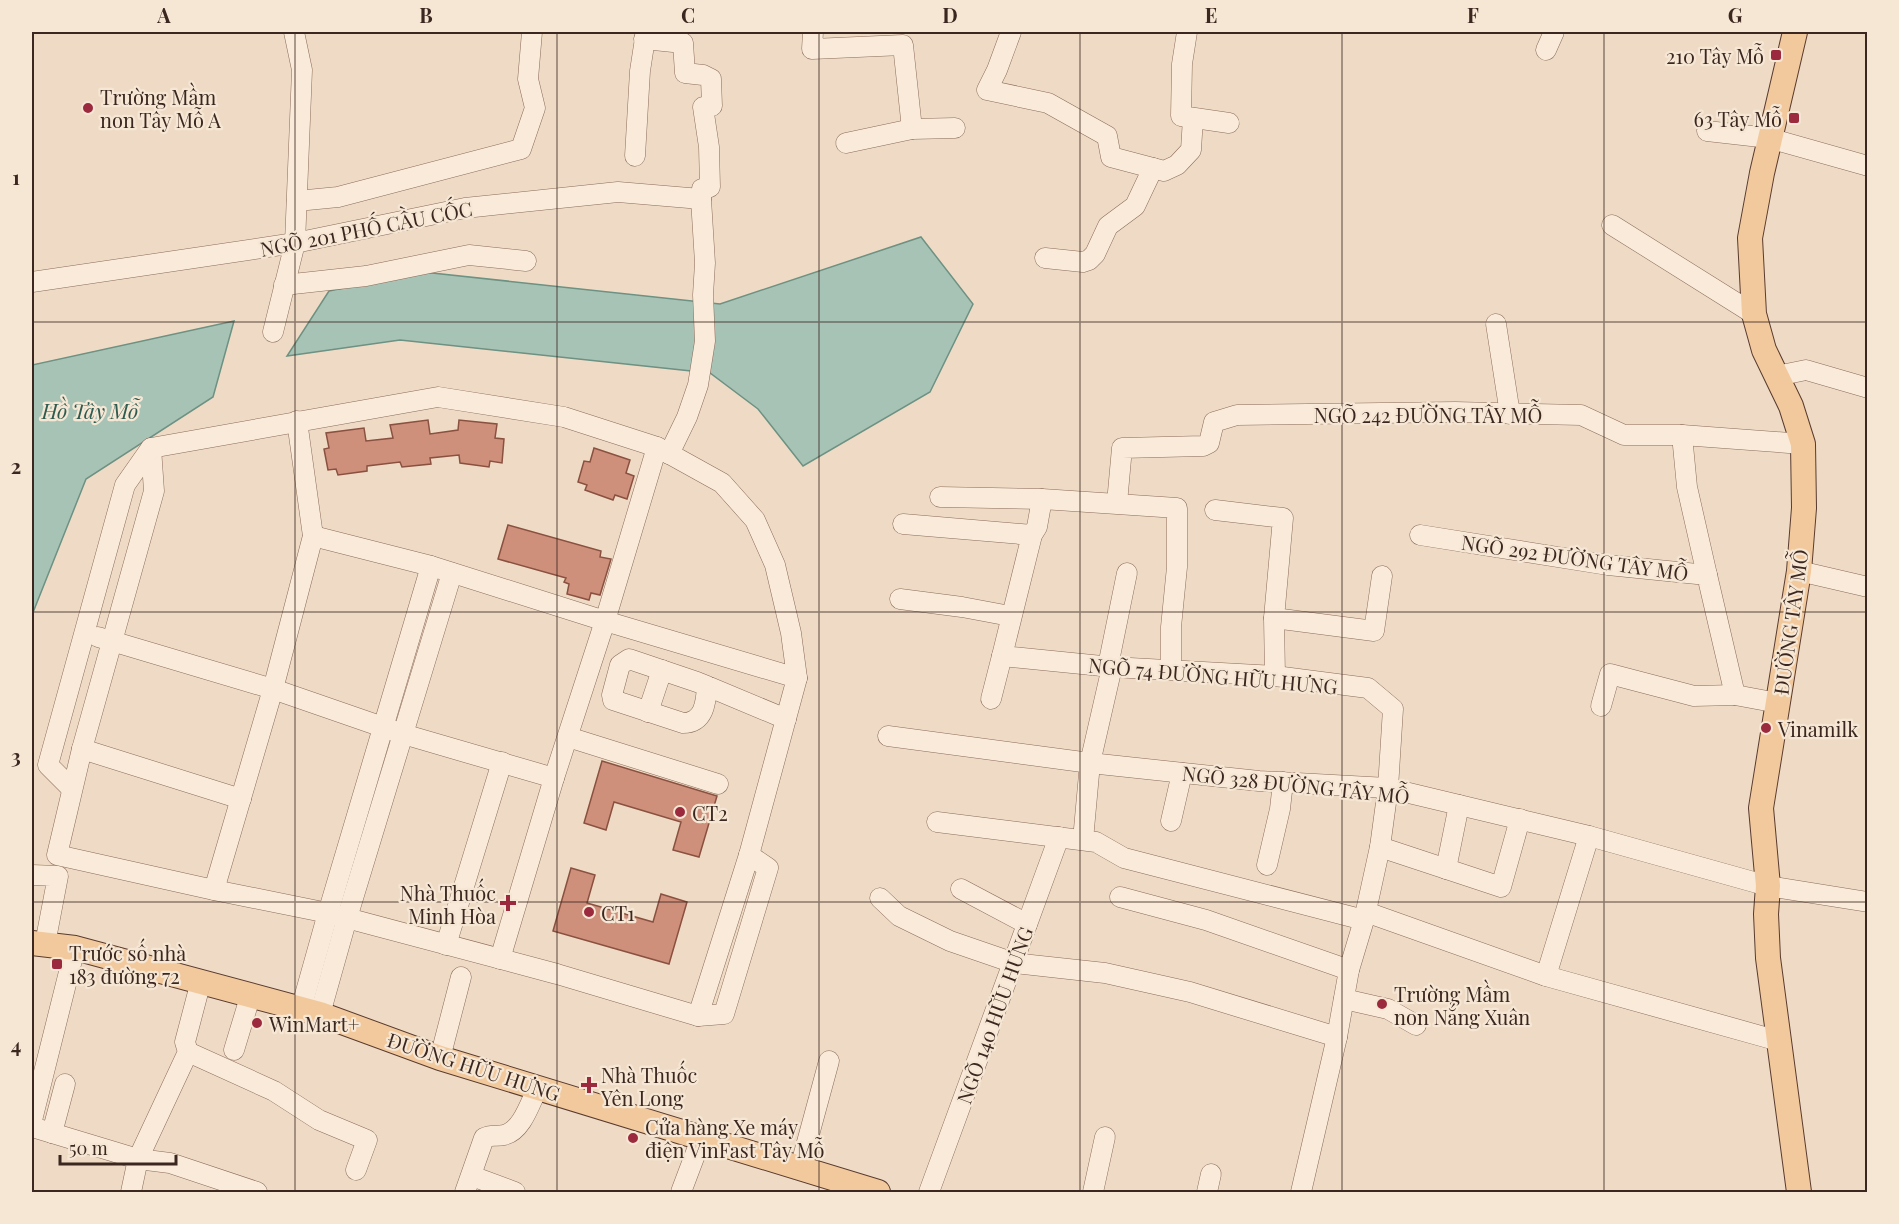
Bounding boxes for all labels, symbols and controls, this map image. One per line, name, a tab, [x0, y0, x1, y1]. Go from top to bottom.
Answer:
text: A	[156, 1, 171, 28]
text: B	[419, 1, 433, 28]
text: C	[681, 1, 695, 28]
text: D	[942, 1, 958, 28]
text: E	[1205, 1, 1217, 28]
text: F	[1467, 1, 1479, 28]
text: G	[1728, 1, 1743, 28]
place label: 210 Tây Mỗ	[1666, 42, 1764, 69]
marker: 210 Tây Mỗ	[1769, 48, 1783, 62]
place label: Trường Mầm non Tây Mỗ A	[100, 82, 221, 133]
marker: Trường Mầm non Tây Mỗ A	[81, 101, 95, 115]
place label: 63 Tây Mỗ	[1694, 105, 1782, 132]
marker: 63 Tây Mỗ	[1787, 111, 1801, 125]
text: 1	[12, 163, 20, 190]
street label: NGÕ 201 PHỐ CẦU CỐC	[257, 191, 474, 262]
water label: Hồ Tây Mỗ	[41, 396, 141, 424]
street label: NGÕ 242 ĐƯỜNG TÂY MỖ	[1314, 399, 1542, 428]
text: 2	[11, 452, 21, 479]
street label: NGÕ 292 ĐƯỜNG TÂY MỖ	[1460, 526, 1690, 586]
street label: ĐƯỜNG TÂY MỖ	[1764, 547, 1814, 696]
street label: NGÕ 74 ĐƯỜNG HỮU HƯNG	[1087, 651, 1339, 699]
place label: Vinamilk	[1777, 715, 1858, 742]
marker: Vinamilk	[1759, 721, 1773, 735]
text: 3	[11, 742, 21, 769]
street label: NGÕ 328 ĐƯỜNG TÂY MỖ	[1181, 757, 1411, 809]
place label: CT2	[692, 799, 728, 826]
marker: CT2	[673, 805, 687, 819]
place label: Nhà Thuốc Minh Hòa	[400, 878, 496, 929]
marker: Nhà Thuốc Minh Hòa	[501, 896, 515, 910]
place label: CT1	[601, 899, 635, 926]
marker: CT1	[582, 905, 596, 919]
street label: NGÕ 140 HỮU HƯNG	[949, 923, 1039, 1107]
place label: Trước số nhà 183 đường 72	[69, 938, 186, 989]
marker: Trước số nhà 183 đường 72	[50, 957, 64, 971]
place label: Trường Mầm non Nắng Xuân	[1394, 979, 1530, 1030]
marker: Trường Mầm non Nắng Xuân	[1375, 997, 1389, 1011]
place label: WinMart+	[268, 1010, 359, 1037]
marker: WinMart+	[250, 1016, 264, 1030]
street label: ĐƯỜNG HỮU HƯNG	[384, 1025, 564, 1107]
text: 4	[11, 1031, 21, 1058]
place label: Nhà Thuốc Yên Long	[600, 1060, 697, 1111]
marker: Nhà Thuốc Yên Long	[582, 1078, 596, 1092]
place label: Cửa hàng Xe máy điện VinFast Tây Mỗ	[645, 1113, 824, 1163]
scale bar	[60, 1128, 176, 1166]
marker: Cửa hàng Xe máy điện VinFast Tây Mỗ	[626, 1131, 640, 1145]
text: 50 m	[69, 1136, 108, 1160]

